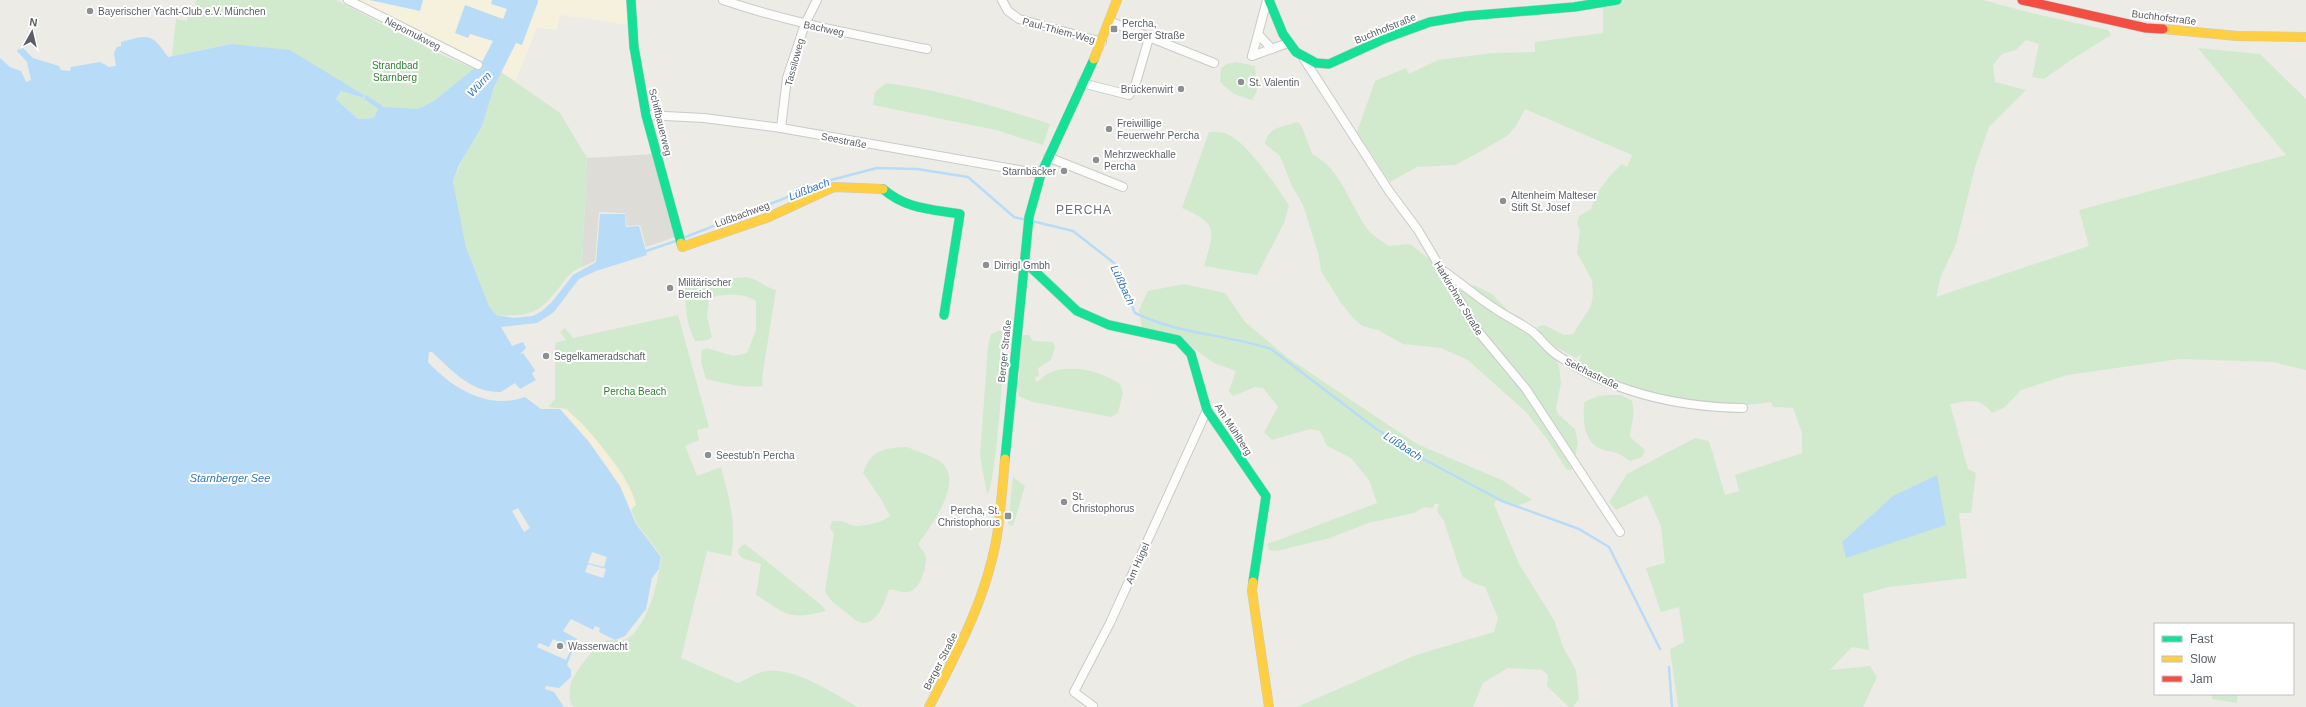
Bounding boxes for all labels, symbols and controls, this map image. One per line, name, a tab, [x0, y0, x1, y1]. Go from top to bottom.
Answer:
marker: Bayerischer Yacht-Club e.V. München	[85, 6, 95, 16]
place label: Bayerischer Yacht-Club e.V. München	[98, 6, 266, 17]
street label: Buchhofstraße	[2131, 8, 2197, 27]
street label: Buchhofstraße	[1353, 11, 1418, 46]
north arrow	[12, 12, 52, 52]
street label: Nepomukweg	[383, 15, 443, 52]
street label: Paul-Thiem-Weg	[1021, 15, 1096, 45]
text: N	[29, 16, 38, 29]
place label: Percha, Berger Straße	[1122, 18, 1185, 41]
street label: Bachweg	[803, 19, 845, 38]
marker: Percha, Berger Straße	[1109, 24, 1119, 34]
street label: Tassiloweg	[783, 37, 806, 87]
park label: Strandbad Starnberg	[372, 60, 418, 83]
water label: Würm	[465, 69, 493, 99]
marker: St. Valentin	[1236, 77, 1246, 87]
place label: St. Valentin	[1249, 77, 1299, 88]
place label: Brückenwirt	[1121, 84, 1173, 95]
marker: Brückenwirt	[1176, 84, 1186, 94]
street label: Schiffbauerweg	[647, 87, 674, 157]
place label: Freiwillige Feuerwehr Percha	[1117, 118, 1200, 141]
marker: Freiwillige Feuerwehr Percha	[1104, 124, 1114, 134]
street label: Seestraße	[820, 131, 868, 150]
place label: Mehrzweckhalle Percha	[1104, 149, 1176, 172]
marker: Mehrzweckhalle Percha	[1091, 155, 1101, 165]
place label: Starnbäcker	[1002, 166, 1057, 177]
marker: Starnbäcker	[1059, 166, 1069, 176]
water label: Lüßbach	[787, 176, 831, 202]
place label: Altenheim Malteser Stift St. Josef	[1511, 190, 1597, 213]
marker: Altenheim Malteser Stift St. Josef	[1498, 196, 1508, 206]
street label: Lüßbachweg	[713, 200, 771, 229]
district label: PERCHA	[1056, 203, 1112, 217]
street label: Harkirchner Straße	[1432, 259, 1485, 338]
marker: Dirrigl Gmbh	[981, 260, 991, 270]
place label: Dirrigl Gmbh	[994, 260, 1050, 271]
water label: Lüßbach	[1109, 263, 1137, 307]
place label: Militärischer Bereich	[678, 277, 732, 300]
marker: Militärischer Bereich	[665, 283, 675, 293]
street label: Berger Straße	[996, 319, 1013, 383]
marker: Segelkameradschaft	[541, 351, 551, 361]
place label: Segelkameradschaft	[554, 351, 645, 362]
street label: Selchastraße	[1563, 356, 1621, 391]
park label: Percha Beach	[604, 386, 666, 397]
street label: Am Mühlberg	[1213, 401, 1254, 457]
water label: Lüßbach	[1382, 429, 1424, 463]
marker: Seestub'n Percha	[703, 450, 713, 460]
place label: Seestub'n Percha	[716, 450, 795, 461]
water label: Starnberger See	[190, 472, 270, 484]
place label: St. Christophorus	[1072, 491, 1134, 514]
marker: St. Christophorus	[1059, 497, 1069, 507]
place label: Percha, St. Christophorus	[938, 505, 1000, 528]
marker: Percha, St. Christophorus	[1003, 511, 1013, 521]
street label: Am Hügel	[1124, 541, 1151, 585]
legend	[2154, 623, 2294, 695]
street label: Berger Straße	[921, 630, 960, 692]
text: Fast	[2190, 632, 2214, 646]
marker: Wasserwacht	[555, 641, 565, 651]
place label: Wasserwacht	[568, 641, 628, 652]
text: Slow	[2190, 652, 2216, 666]
text: Jam	[2190, 672, 2213, 686]

